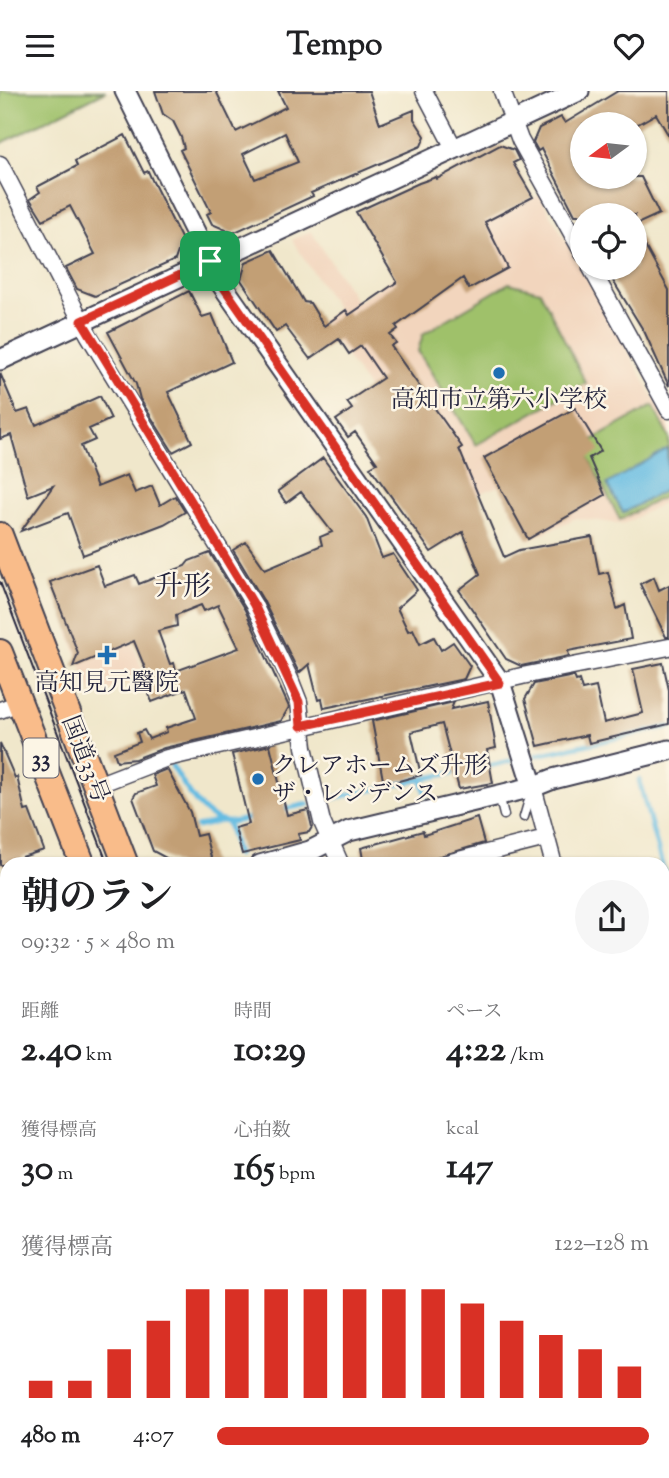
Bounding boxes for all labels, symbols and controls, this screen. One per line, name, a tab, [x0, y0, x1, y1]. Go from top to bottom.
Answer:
text: Tempo	[286, 23, 383, 69]
icon: menu	[21, 27, 59, 65]
icon: heart	[610, 27, 648, 65]
north arrow	[570, 112, 648, 189]
map controls	[570, 112, 647, 280]
button: locate	[570, 203, 647, 280]
pin	[180, 231, 240, 291]
icon: arrive	[191, 242, 229, 280]
marker: 高知市立第六小学校	[491, 365, 507, 381]
place label: 高知市立第六小学校	[391, 384, 607, 418]
district label: 升形	[155, 568, 211, 608]
marker: 高知見元醫院	[97, 645, 117, 665]
place label: 高知見元醫院	[35, 667, 179, 701]
street label: 国道33号	[52, 711, 116, 808]
road number: 33	[23, 739, 58, 778]
place label: クレアホームズ升形 ザ・レジデンス	[272, 750, 488, 812]
marker: クレアホームズ升形 ザ・レジデンス	[250, 771, 266, 787]
text: 朝のラン	[21, 873, 173, 927]
button: share	[575, 880, 649, 954]
text: 09:32 · 5 × 480 m	[21, 926, 175, 959]
text: 距離	[21, 999, 59, 1026]
text: 時間	[234, 999, 272, 1026]
text: ペース	[446, 999, 502, 1026]
text: 2.40	[21, 1026, 82, 1077]
text: 10:29	[234, 1026, 306, 1077]
text: 4:22	[446, 1026, 506, 1077]
text: km	[82, 1042, 112, 1069]
text: /km	[506, 1042, 544, 1069]
text: kcal	[446, 1116, 479, 1143]
text: 獲得標高	[21, 1118, 97, 1145]
text: 心拍数	[234, 1118, 291, 1145]
text: 147	[446, 1143, 493, 1194]
text: 30	[21, 1145, 53, 1196]
text: 165	[234, 1145, 275, 1196]
text: m	[53, 1161, 73, 1188]
text: bpm	[275, 1161, 315, 1188]
text: 122–128 m	[554, 1228, 649, 1261]
text: 獲得標高	[21, 1232, 113, 1265]
text: 480 m	[21, 1420, 80, 1453]
text: 4:07	[133, 1420, 174, 1453]

